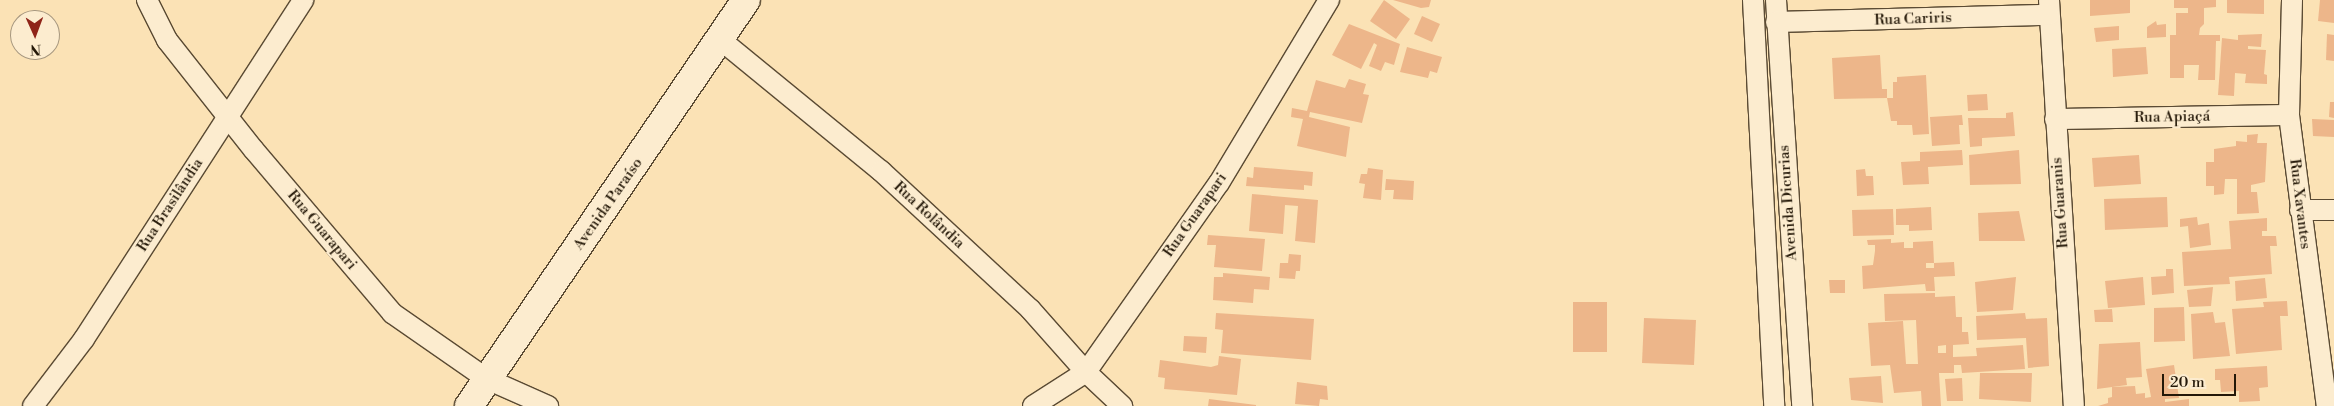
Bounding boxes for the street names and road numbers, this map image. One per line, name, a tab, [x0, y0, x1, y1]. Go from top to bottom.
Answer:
street label: Rua Cariris	[1874, 9, 1952, 29]
street label: Rua Apiaçá	[2134, 107, 2210, 127]
street label: Avenida Dicurias	[1775, 144, 1801, 262]
street label: Avenida Paraíso	[570, 154, 646, 254]
street label: Rua Brasilândia	[133, 155, 207, 255]
street label: Rua Guaranis	[2048, 157, 2072, 249]
street label: Rua Xavantes	[2286, 158, 2314, 250]
street label: Rua Guarapari	[1159, 169, 1231, 261]
street label: Rua Rolândia	[890, 178, 968, 252]
street label: Rua Guarapari	[283, 186, 361, 274]

